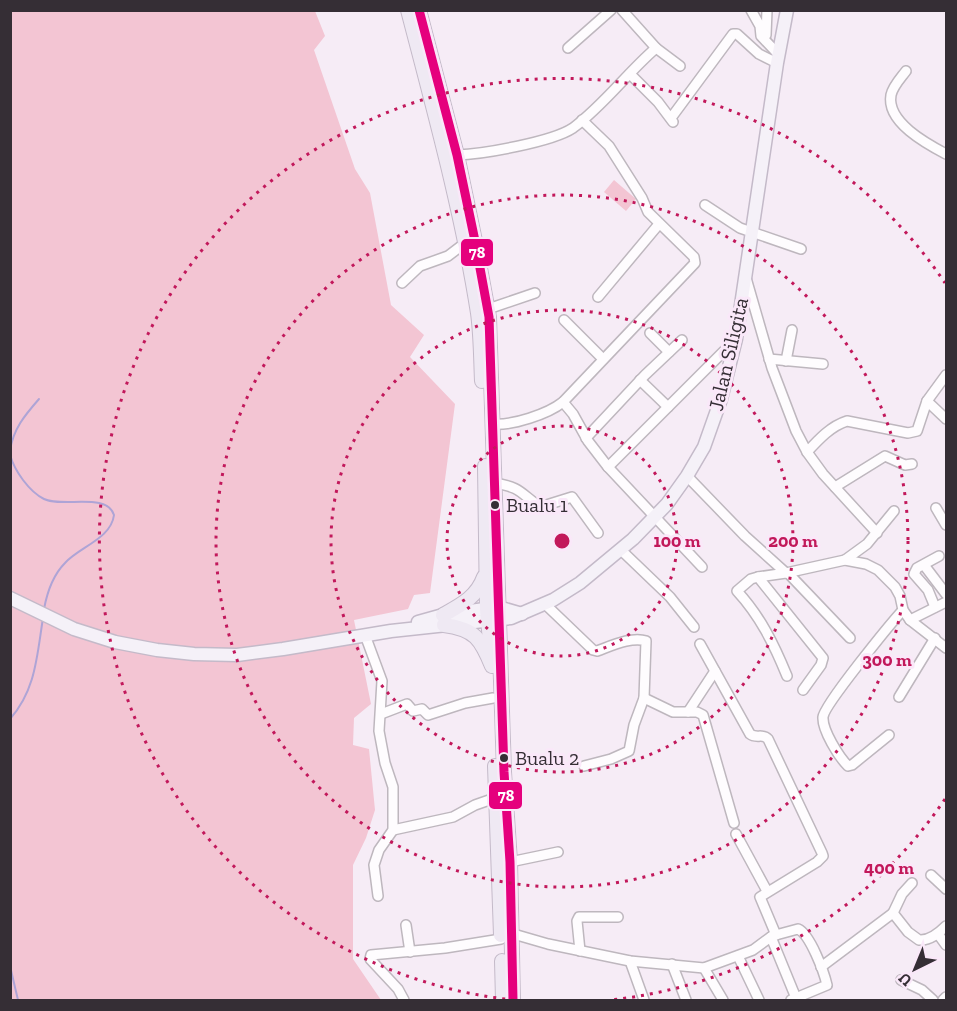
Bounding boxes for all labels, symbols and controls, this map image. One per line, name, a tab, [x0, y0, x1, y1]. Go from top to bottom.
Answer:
line badge: 78	[460, 238, 494, 267]
text: 78	[469, 243, 486, 262]
street label: Jalan Siligita	[703, 295, 753, 413]
place label: Bualu 1	[506, 493, 568, 517]
marker: Bualu 1	[489, 499, 501, 511]
text: 100 m	[653, 530, 701, 552]
text: 200 m	[768, 530, 818, 552]
centre of rings	[552, 531, 572, 551]
text: 300 m	[862, 649, 912, 671]
place label: Bualu 2	[515, 746, 579, 770]
marker: Bualu 2	[498, 752, 510, 764]
line badge: 78	[488, 781, 523, 810]
text: 78	[498, 786, 515, 805]
text: 400 m	[864, 857, 914, 879]
north arrow	[885, 939, 945, 999]
text: U	[894, 968, 916, 990]

